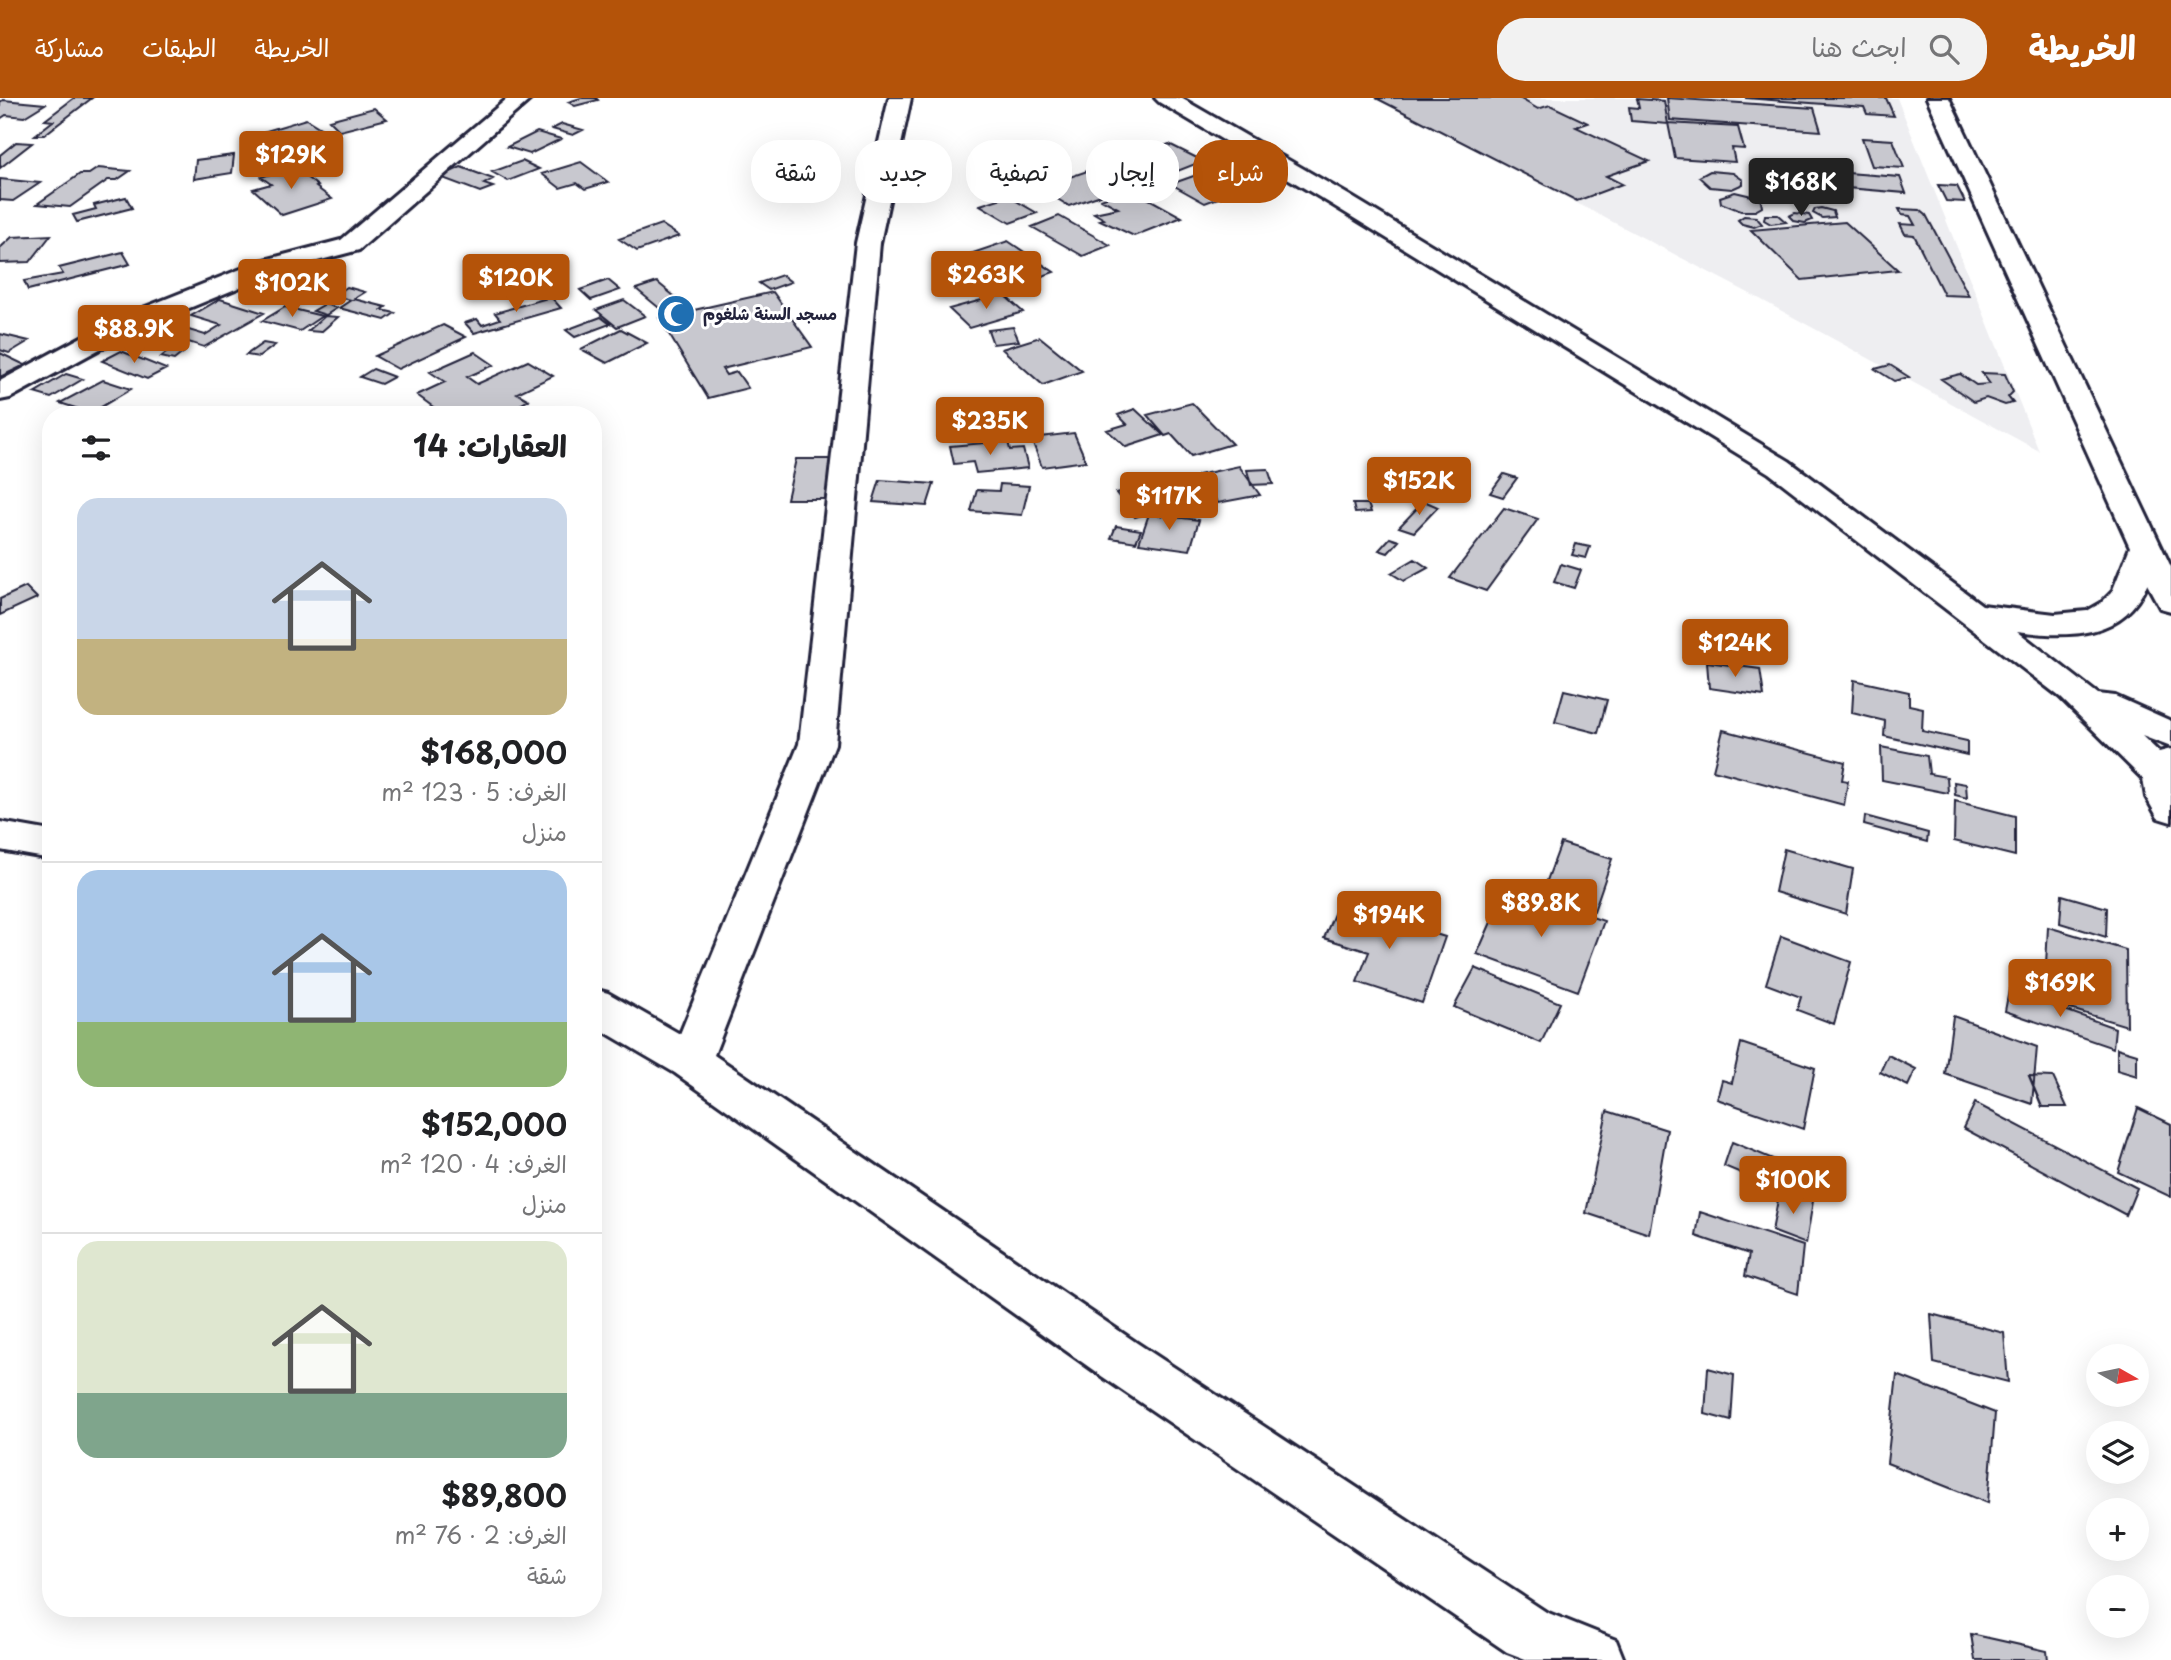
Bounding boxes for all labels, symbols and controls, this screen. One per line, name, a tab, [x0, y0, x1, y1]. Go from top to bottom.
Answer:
search box	[1497, 18, 1987, 81]
text: الخريطة	[2029, 21, 2136, 71]
text: ابحث هنا	[1811, 27, 1907, 66]
text: مشاركة	[35, 29, 104, 65]
text: الطبقات	[142, 29, 217, 65]
text: الخريطة	[255, 29, 329, 65]
icon: search	[1925, 30, 1963, 68]
pin: $129K	[242, 132, 340, 191]
text: $129K	[255, 136, 327, 171]
chip: شقة	[751, 140, 841, 203]
chip: جديد	[855, 140, 952, 203]
chip: تصفية	[966, 140, 1072, 203]
chip: إيجار	[1086, 140, 1179, 203]
chip: شراء	[1193, 140, 1288, 203]
pin: $168K	[1752, 158, 1850, 218]
text: $168K	[1765, 163, 1837, 198]
pin: $263K	[937, 252, 1035, 311]
pin: $120K	[467, 254, 565, 314]
text: $263K	[947, 256, 1025, 291]
text: $120K	[478, 259, 554, 294]
pin: $102K	[243, 260, 341, 319]
text: $102K	[254, 264, 330, 299]
mosque icon: مسجد السنة شلغوم	[655, 293, 697, 335]
place label: مسجد السنة شلغوم	[703, 301, 837, 327]
pin: $88.9K	[77, 306, 191, 365]
text: $88.9K	[94, 310, 174, 345]
pin: $235K	[941, 398, 1039, 457]
text: $235K	[952, 402, 1028, 437]
text: العقارات: 14	[413, 422, 567, 467]
icon: filters	[77, 429, 115, 467]
pin: $152K	[1370, 458, 1468, 517]
text: $152K	[1383, 462, 1455, 497]
pin: $117K	[1120, 472, 1218, 532]
text: $117K	[1136, 477, 1202, 512]
icon: home	[259, 543, 385, 669]
pin: $124K	[1686, 620, 1784, 679]
text: $124K	[1698, 624, 1772, 659]
text: $168,000	[421, 729, 567, 774]
text: الغرف: 5 · 123 m²	[381, 774, 567, 809]
text: منزل	[522, 814, 567, 849]
pin: $89.8K	[1484, 880, 1598, 939]
text: $89.8K	[1501, 884, 1581, 919]
pin: $194K	[1340, 892, 1438, 951]
text: $194K	[1353, 896, 1425, 931]
icon: home	[259, 915, 385, 1041]
pin: $169K	[2011, 960, 2109, 1019]
text: $169K	[2024, 964, 2096, 999]
text: $152,000	[421, 1101, 567, 1146]
text: الغرف: 4 · 120 m²	[380, 1146, 567, 1181]
pin: $100K	[1744, 1156, 1842, 1216]
text: $100K	[1755, 1161, 1831, 1196]
text: منزل	[522, 1186, 567, 1221]
icon: home	[259, 1286, 385, 1412]
north arrow	[2086, 1344, 2149, 1407]
map controls	[2086, 1344, 2149, 1638]
button: layers	[2086, 1421, 2149, 1484]
text: $89,800	[442, 1472, 567, 1517]
button: +	[2086, 1498, 2149, 1561]
text: الغرف: 2 · 76 m²	[395, 1517, 567, 1552]
text: شقة	[527, 1557, 567, 1592]
button: −	[2086, 1575, 2149, 1638]

